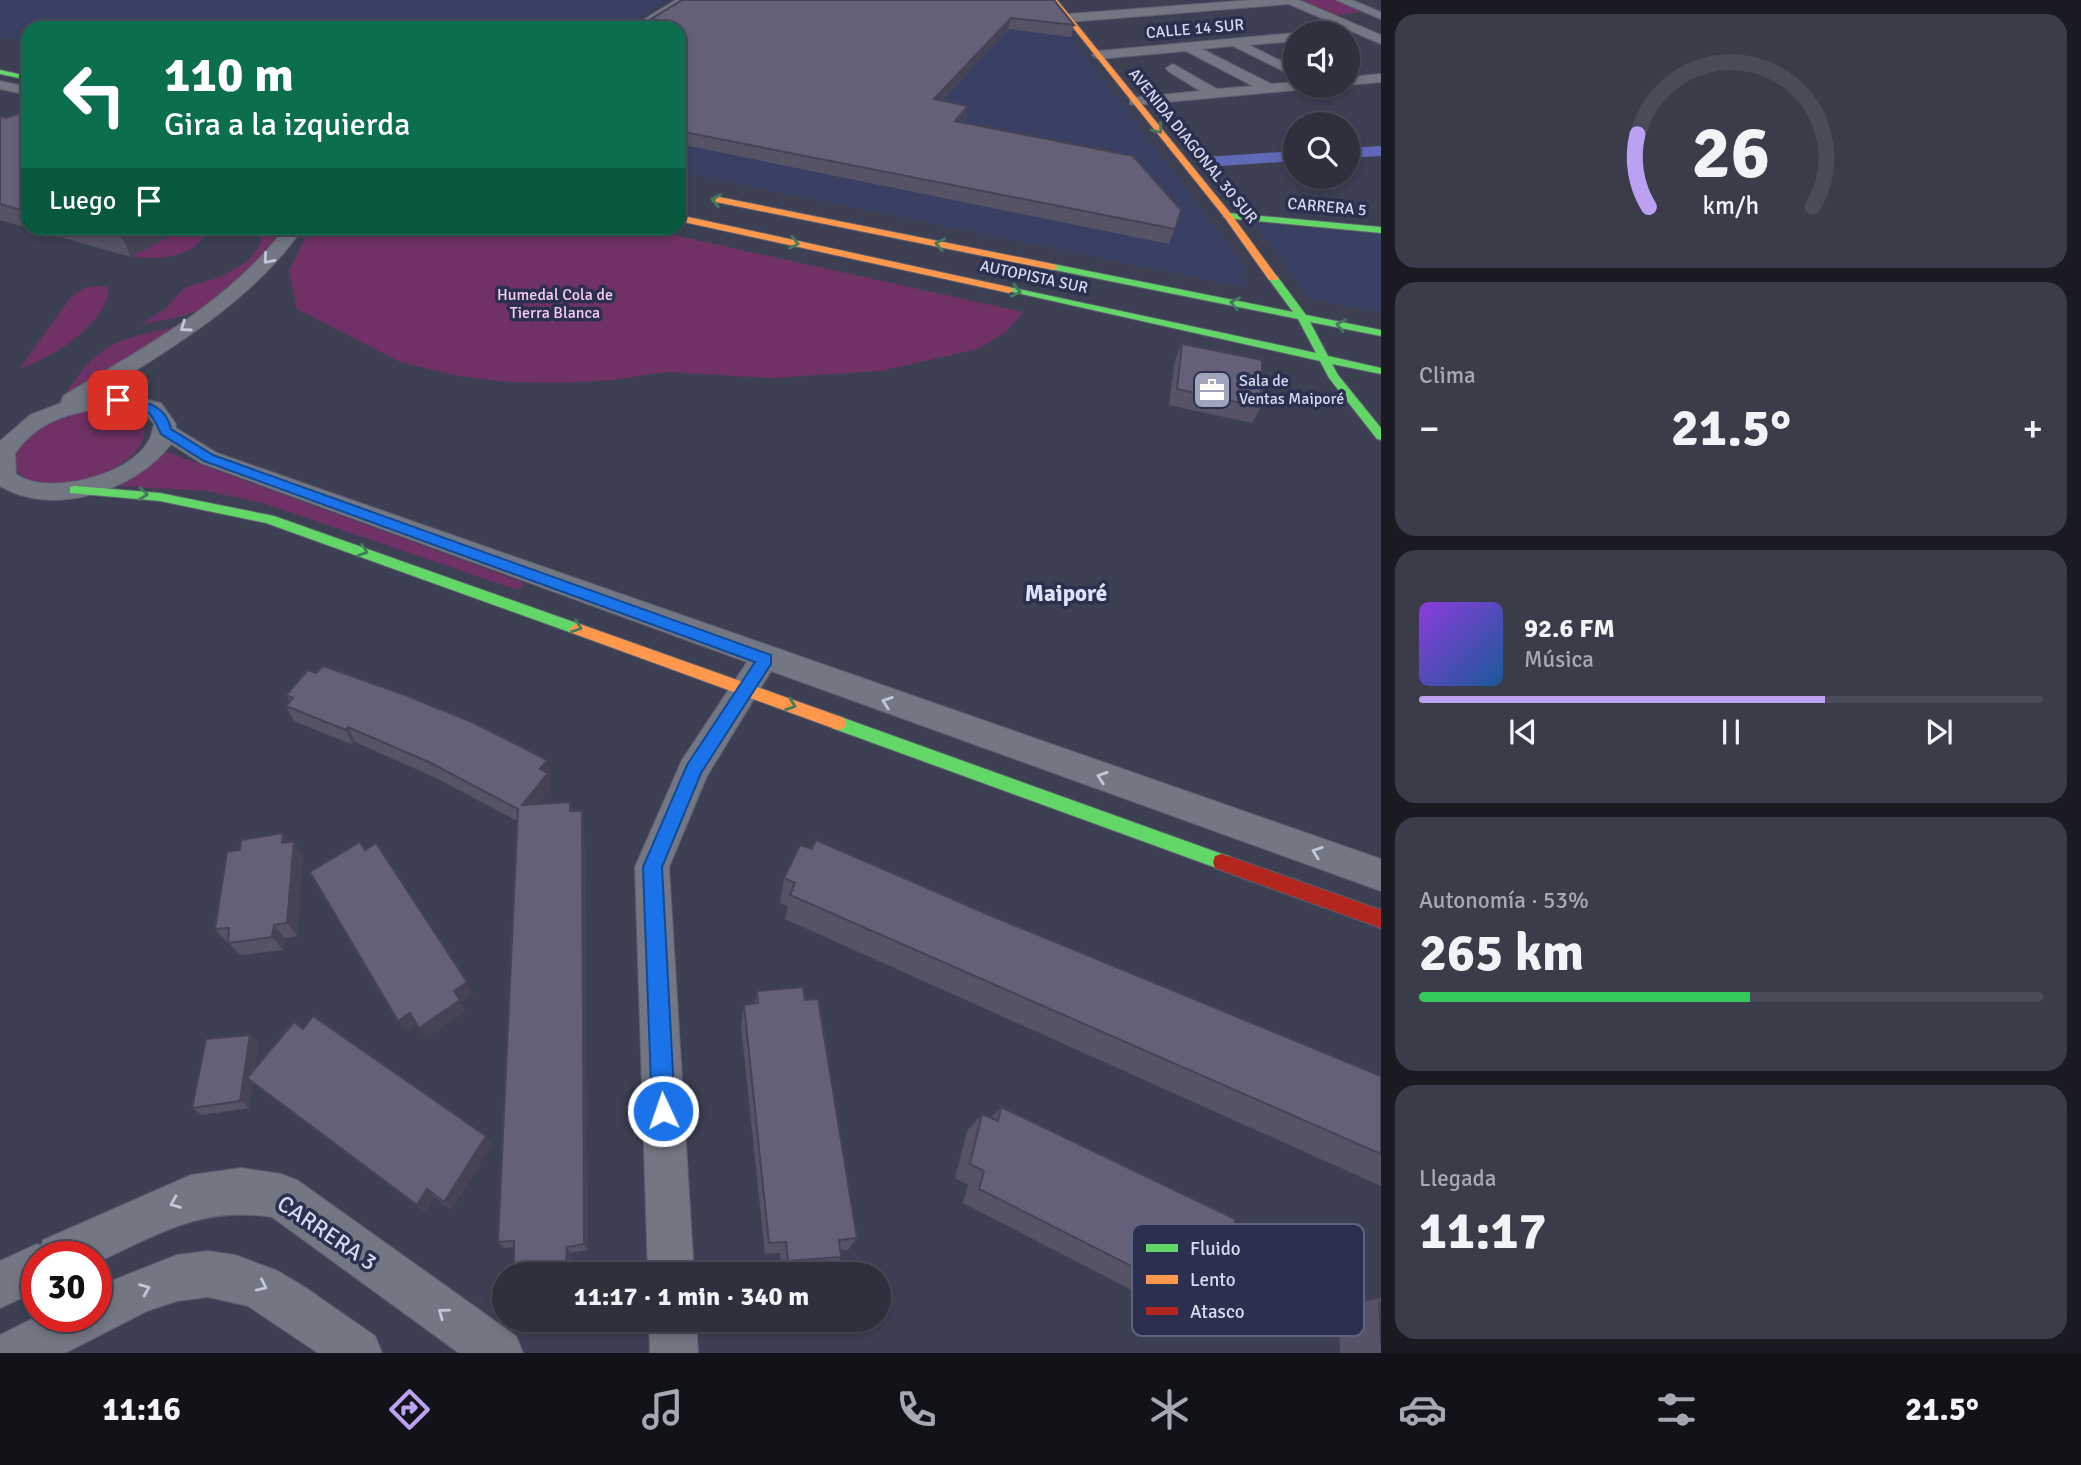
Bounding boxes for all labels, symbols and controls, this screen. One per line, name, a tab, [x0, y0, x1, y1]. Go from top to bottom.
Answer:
street label: CALLE 14 SUR	[1145, 15, 1245, 43]
map controls	[1283, 21, 1360, 189]
button: sound	[1283, 21, 1360, 98]
text: 110 m	[164, 45, 294, 105]
icon: left	[49, 49, 140, 140]
street label: AVENIDA DIAGONAL 30 SUR	[1124, 64, 1262, 228]
text: Gira a la izquierda	[164, 105, 411, 144]
text: 26	[1692, 109, 1770, 198]
button: search	[1283, 112, 1360, 189]
one-way arrow	[1150, 122, 1163, 134]
icon: arrive	[130, 182, 168, 220]
text: Luego	[49, 185, 116, 217]
text: km/h	[1703, 190, 1759, 221]
one-way arrow	[710, 193, 722, 208]
street label: CARRERA 5	[1287, 194, 1367, 220]
one-way arrow	[787, 235, 799, 249]
one-way arrow	[934, 237, 946, 252]
one-way arrow	[264, 251, 277, 264]
street label: AUTOPISTA SUR	[978, 256, 1090, 298]
one-way arrow	[1010, 283, 1022, 298]
park label: Humedal Cola de Tierra Blanca	[497, 285, 613, 323]
one-way arrow	[1229, 296, 1241, 311]
one-way arrow	[1335, 318, 1347, 333]
one-way arrow	[180, 319, 193, 331]
text: Clima	[1419, 361, 1476, 390]
office icon: Sala de Ventas Maiporé	[1191, 369, 1233, 411]
pin	[88, 370, 148, 430]
place label: Sala de Ventas Maiporé	[1239, 371, 1344, 409]
icon: arrive	[99, 381, 137, 419]
text: 21.5°	[1671, 396, 1791, 460]
text: −	[1419, 405, 1440, 452]
text: +	[2022, 405, 2043, 452]
one-way arrow	[137, 487, 149, 502]
one-way arrow	[356, 543, 368, 557]
district label: Maiporé	[1025, 579, 1107, 608]
text: 92.6 FM	[1524, 613, 1615, 645]
one-way arrow	[570, 619, 582, 633]
text: Música	[1524, 645, 1594, 674]
one-way arrow	[882, 696, 894, 710]
one-way arrow	[784, 697, 796, 711]
icon: previous	[1504, 713, 1542, 751]
icon: pause	[1712, 713, 1750, 751]
icon: next	[1920, 713, 1958, 751]
one-way arrow	[1096, 771, 1108, 785]
one-way arrow	[1311, 847, 1323, 861]
text: Autonomía · 53%	[1419, 886, 1589, 915]
text: 265 km	[1419, 921, 1584, 985]
position arrow	[626, 1074, 700, 1148]
text: Llegada	[1419, 1164, 1496, 1193]
street label: CARRERA 3	[272, 1189, 382, 1277]
one-way arrow	[169, 1195, 181, 1209]
text: 11:17	[1419, 1199, 1547, 1263]
legend	[1132, 1224, 1364, 1336]
text: Fluido	[1190, 1237, 1241, 1261]
speed limit sign: 30	[21, 1241, 112, 1332]
text: Lento	[1190, 1268, 1236, 1292]
one-way arrow	[255, 1278, 267, 1292]
text: 11:17 · 1 min · 340 m	[574, 1281, 809, 1313]
one-way arrow	[138, 1283, 150, 1297]
text: Atasco	[1190, 1300, 1245, 1324]
one-way arrow	[438, 1309, 451, 1321]
icon: directions	[385, 1385, 434, 1434]
icon: music	[638, 1385, 687, 1434]
icon: phone	[892, 1385, 941, 1434]
icon: climate	[1145, 1385, 1194, 1434]
icon: car	[1398, 1385, 1447, 1434]
icon: filters	[1652, 1385, 1701, 1434]
text: 11:16	[102, 1390, 181, 1429]
text: 21.5°	[1905, 1390, 1979, 1429]

